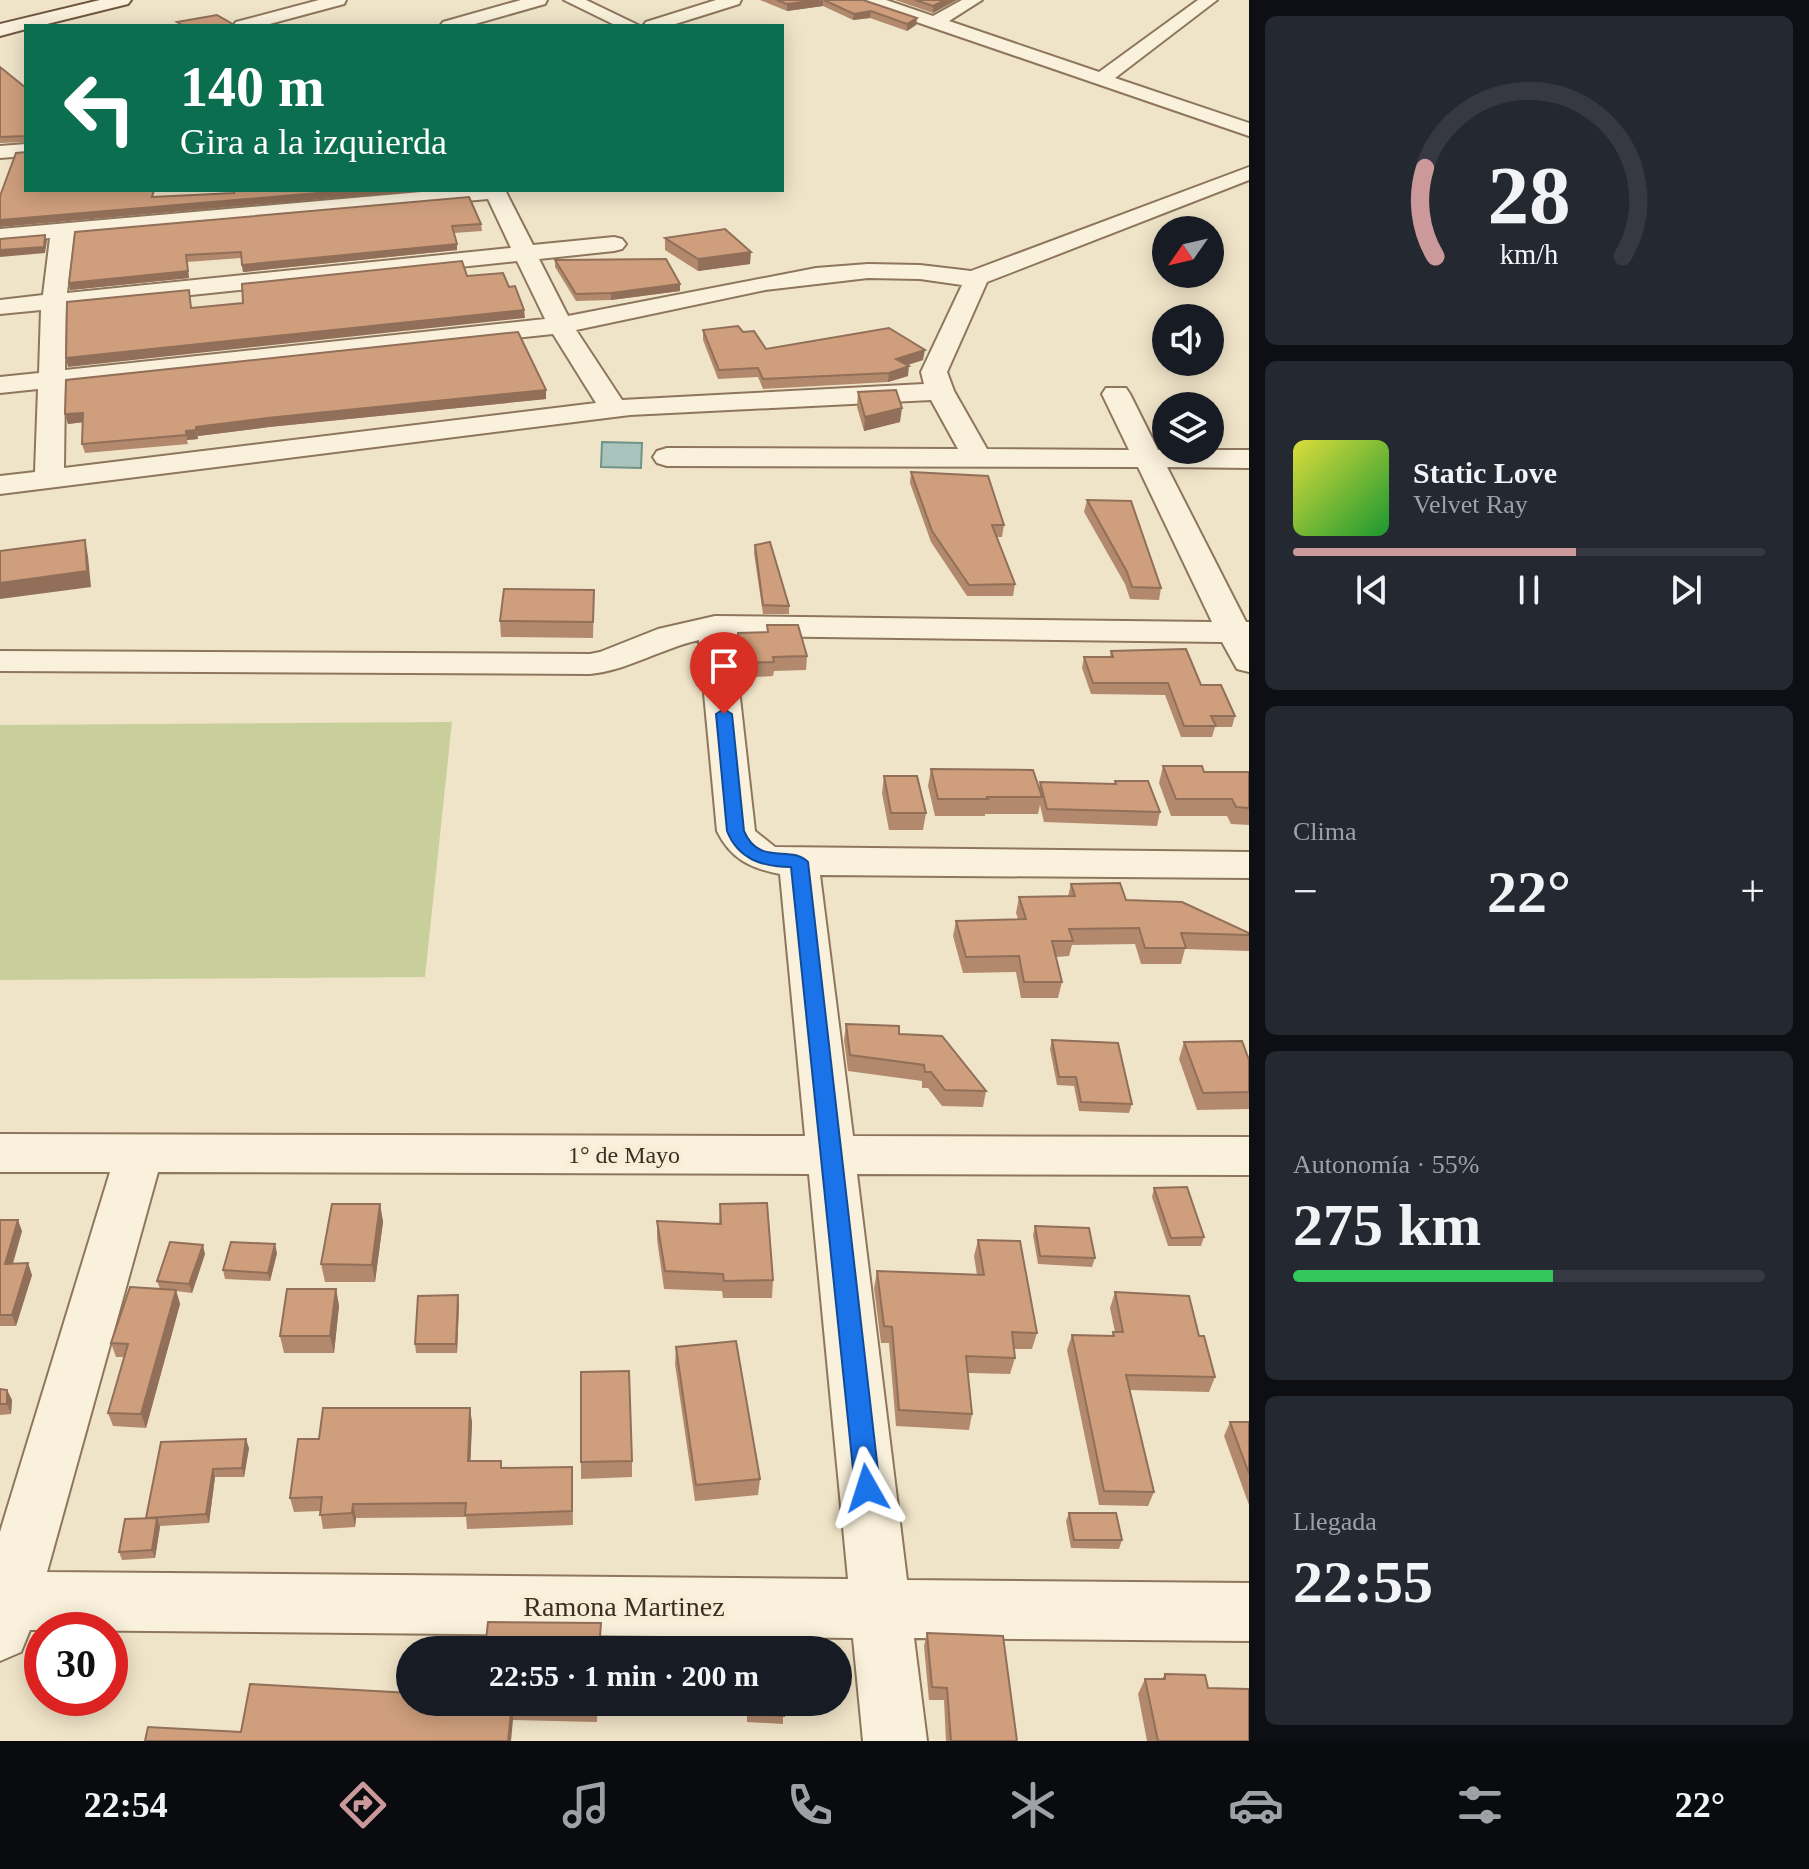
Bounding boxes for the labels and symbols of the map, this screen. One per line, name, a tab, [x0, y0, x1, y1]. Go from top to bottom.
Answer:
north arrow	[1152, 216, 1224, 288]
pin	[690, 632, 758, 714]
street label: 1° de Mayo	[568, 1142, 680, 1168]
position arrow	[825, 1446, 909, 1530]
street label: Ramona Martinez	[523, 1591, 725, 1622]
speed limit sign: 30	[24, 1612, 128, 1716]

